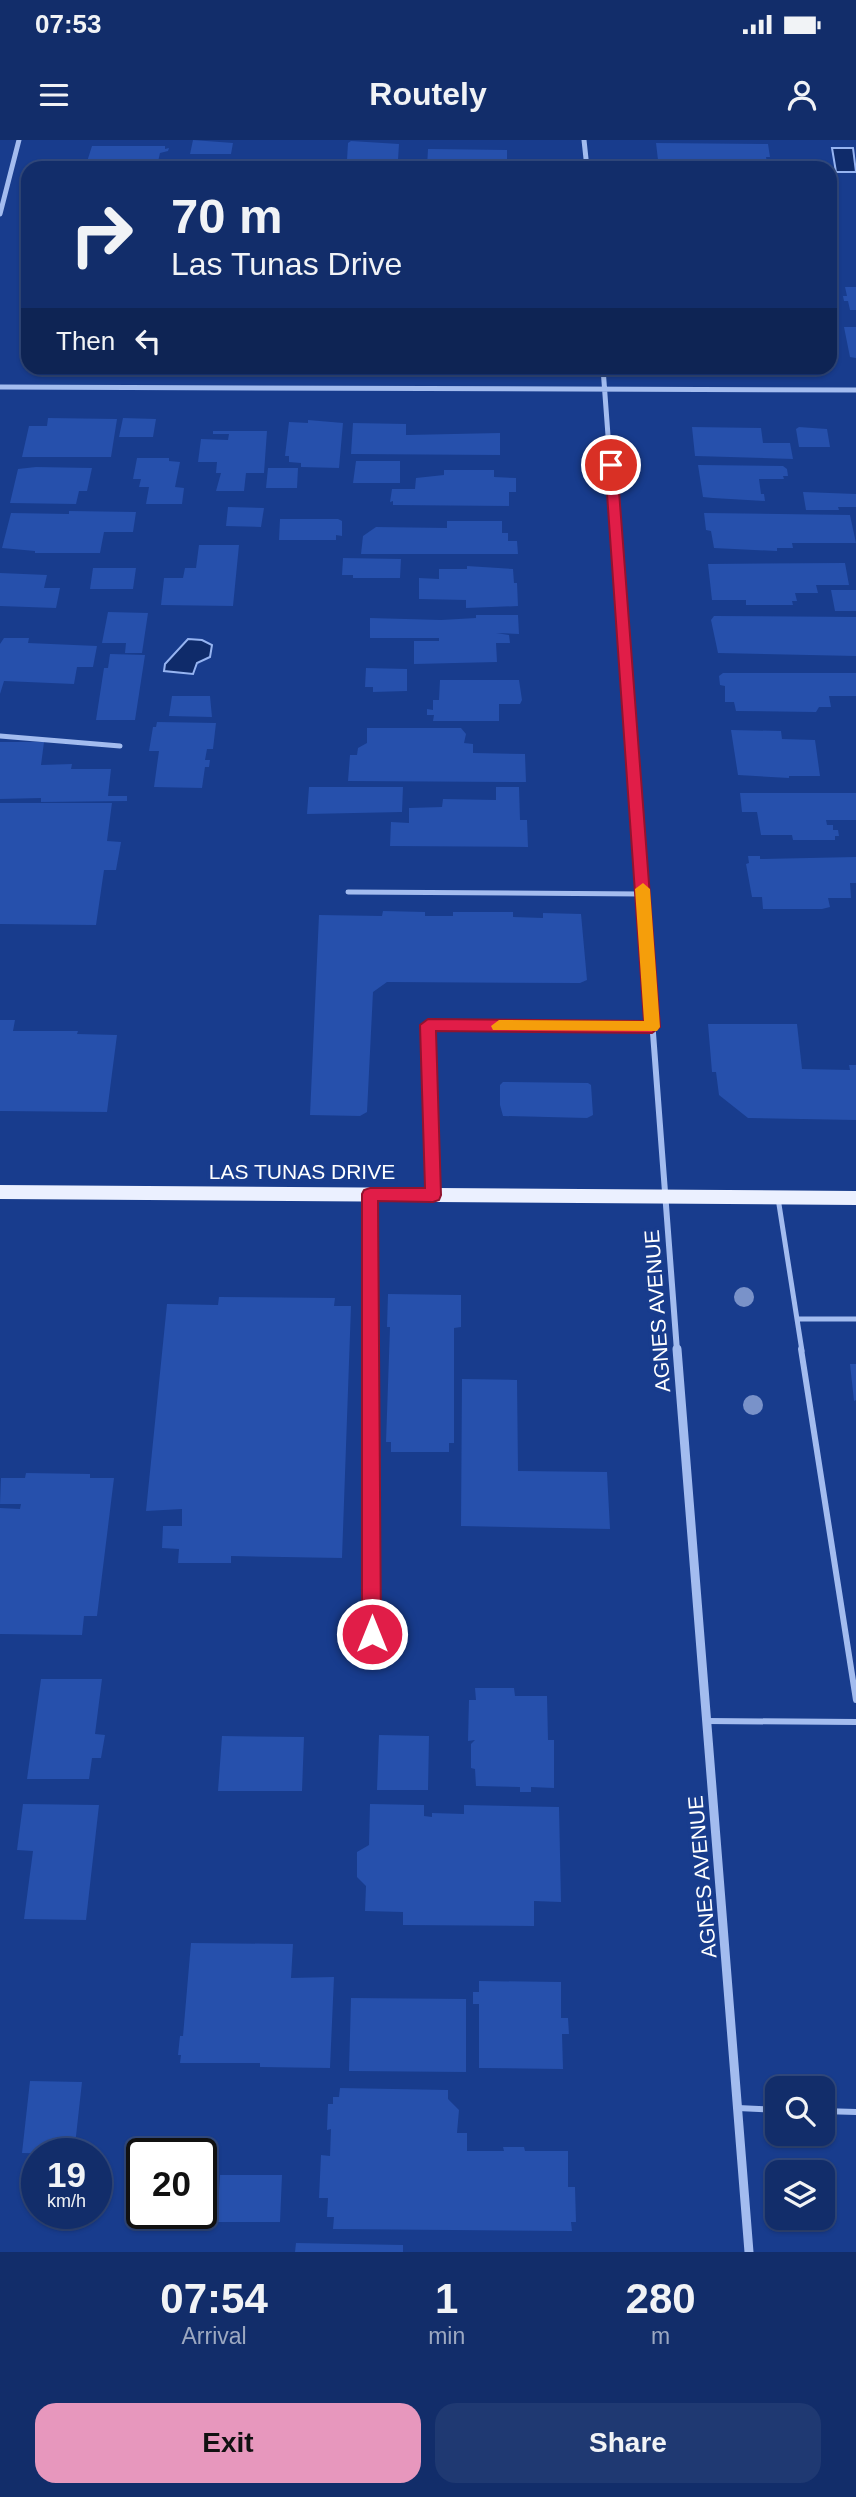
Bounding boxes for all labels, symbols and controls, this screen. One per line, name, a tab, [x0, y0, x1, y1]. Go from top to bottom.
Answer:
text: 07:53	[35, 9, 102, 39]
icon: menu	[35, 76, 73, 114]
text: Routely	[369, 76, 487, 112]
icon: person	[783, 76, 821, 114]
icon: right	[56, 189, 147, 280]
text: 70 m	[171, 189, 283, 243]
text: Las Tunas Drive	[171, 246, 402, 282]
icon: left	[129, 322, 167, 360]
text: Then	[56, 326, 115, 356]
pin	[581, 435, 641, 495]
icon: arrive	[592, 446, 630, 484]
street label: LAS TUNAS DRIVE	[209, 1160, 395, 1183]
street label: AGNES AVENUE	[640, 1229, 674, 1393]
position arrow	[335, 1597, 409, 1671]
street label: AGNES AVENUE	[683, 1795, 721, 1959]
map controls	[765, 2076, 835, 2230]
button: search	[765, 2076, 835, 2146]
speed limit sign: 20	[126, 2138, 217, 2229]
text: 19	[47, 2155, 86, 2194]
button: layers	[765, 2160, 835, 2230]
text: km/h	[47, 2191, 86, 2211]
text: 07:54	[160, 2275, 268, 2322]
text: 1	[435, 2275, 458, 2322]
text: 280	[626, 2275, 696, 2322]
text: Arrival	[181, 2323, 247, 2349]
text: min	[428, 2323, 465, 2349]
text: m	[651, 2323, 670, 2349]
button: Exit	[35, 2403, 421, 2483]
button: Share	[435, 2403, 821, 2483]

